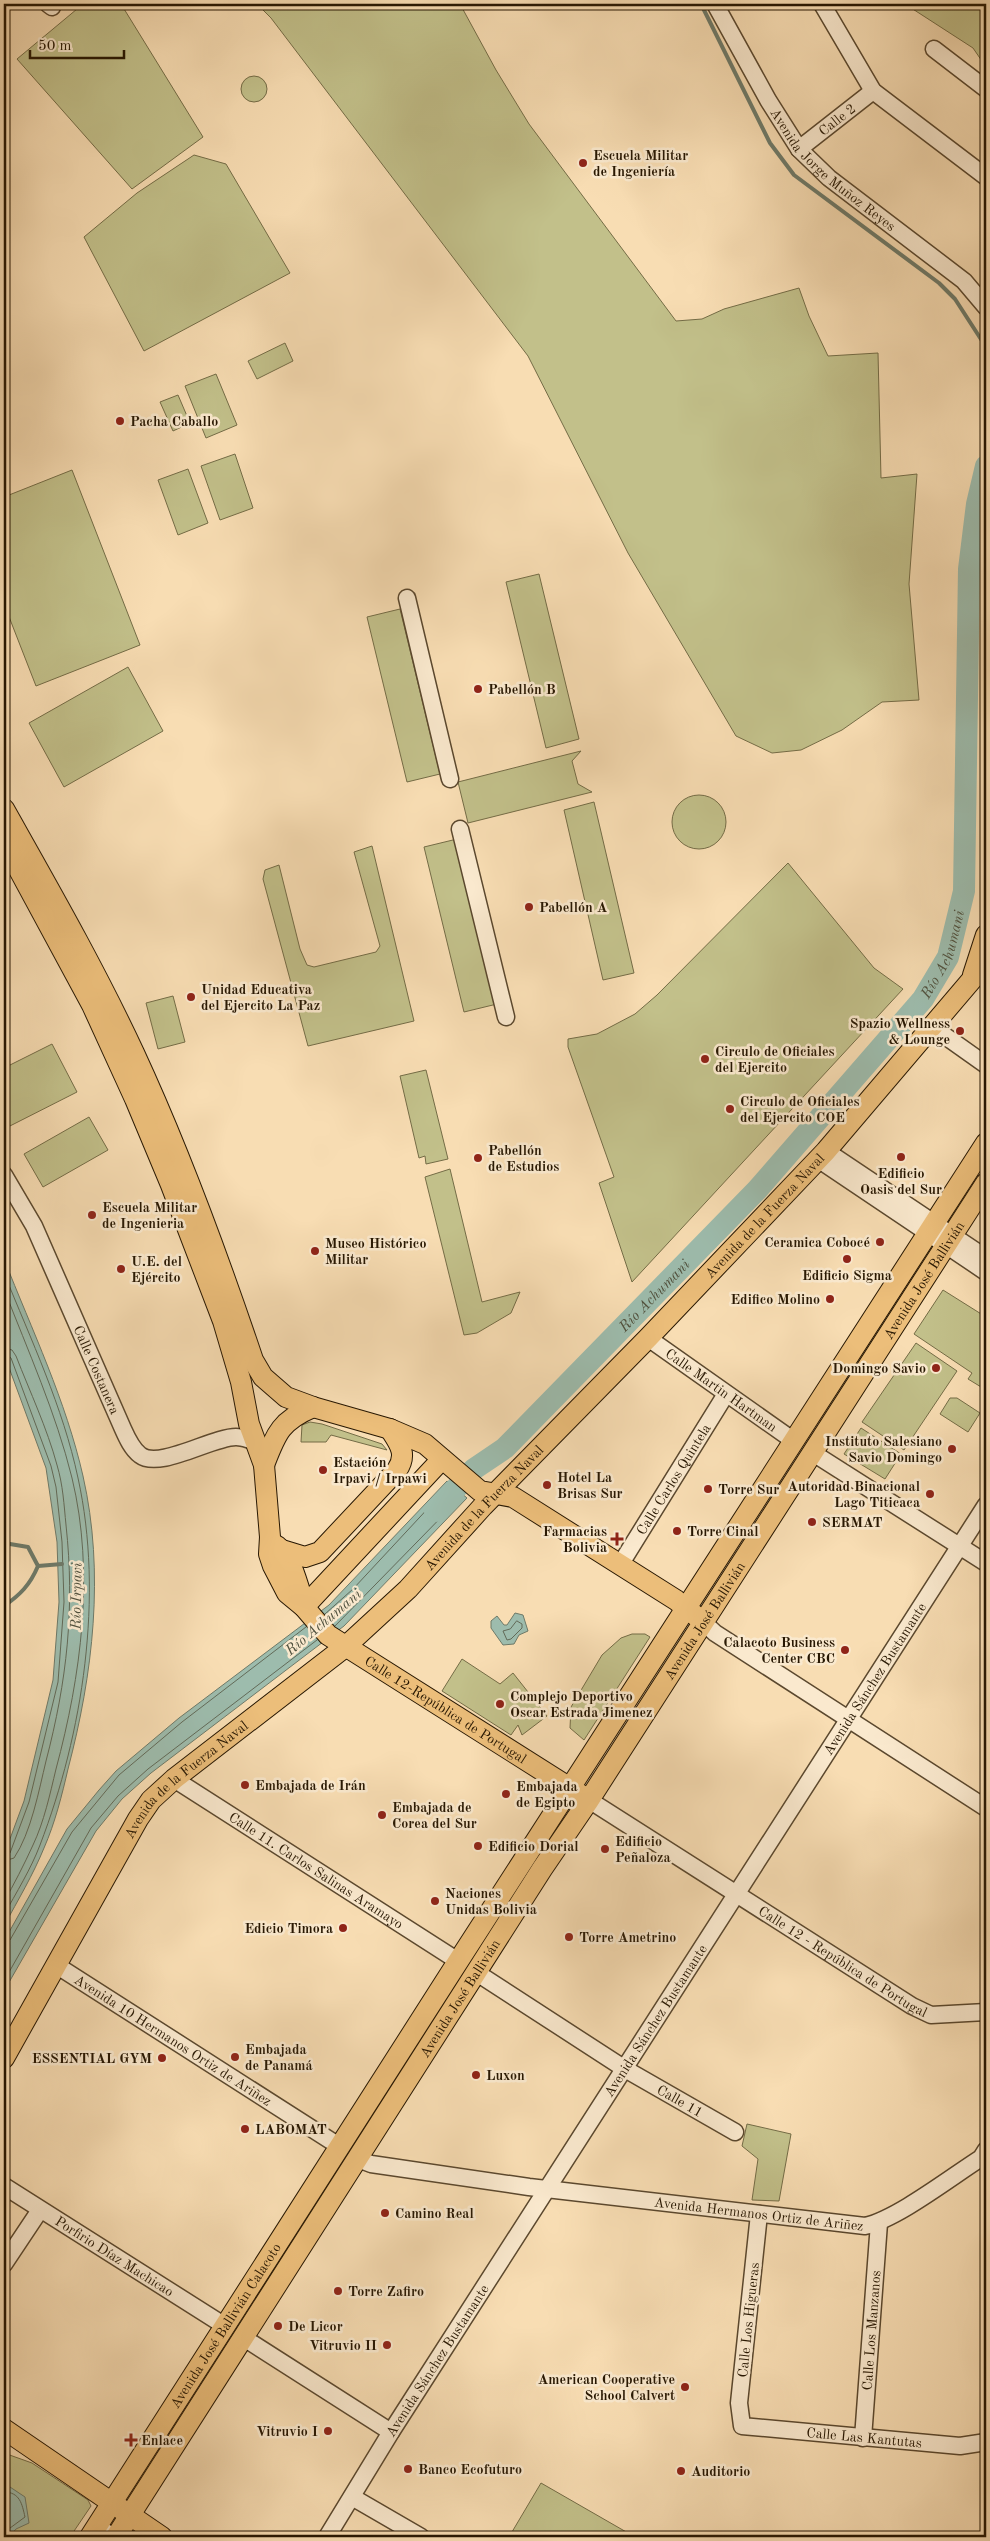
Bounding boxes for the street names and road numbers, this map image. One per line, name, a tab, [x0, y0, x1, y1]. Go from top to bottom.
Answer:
street label: Calle 2	[816, 102, 858, 139]
street label: Avenida Jorge Muñoz Reyes	[767, 106, 898, 234]
street label: Avenida de la Fuerza Naval	[703, 1151, 828, 1281]
street label: Avenida José Ballivián	[881, 1219, 968, 1342]
street label: Calle Costanera	[71, 1324, 122, 1417]
street label: Calle Martin Hartman	[663, 1347, 780, 1435]
street label: Calle Carlos Quintela	[634, 1422, 714, 1538]
street label: Avenida de la Fuerza Naval	[422, 1443, 547, 1573]
street label: Avenida José Ballivián	[662, 1559, 748, 1683]
street label: Avenida Sánchez Bustamante	[821, 1601, 929, 1758]
street label: Calle 12-República de Portugal	[362, 1654, 529, 1767]
street label: Avenida de la Fuerza Naval	[123, 1719, 251, 1841]
street label: Calle 11. Carlos Salinas Aramayo	[226, 1810, 405, 1932]
street label: Calle 12 - República de Portugal	[756, 1904, 929, 2020]
street label: Avenida José Ballivián	[418, 1937, 503, 2060]
street label: Avenida Sánchez Bustamante	[602, 1942, 710, 2100]
street label: Avenida 10 Hermanos Ortiz de Ariñez	[72, 1973, 274, 2109]
street label: Calle 11	[654, 2083, 705, 2120]
street label: Avenida Hermanos Ortiz de Ariñez	[653, 2196, 864, 2234]
street label: Porfirio Díaz Machicao	[52, 2214, 176, 2300]
street label: Avenida José Ballivián Calacoto	[168, 2241, 284, 2411]
street label: Calle Los Higueras	[736, 2262, 762, 2378]
street label: Calle Los Manzanos	[861, 2270, 883, 2391]
street label: Avenida Sánchez Bustamante	[384, 2282, 492, 2440]
street label: Calle Las Kantutas	[806, 2426, 923, 2450]

